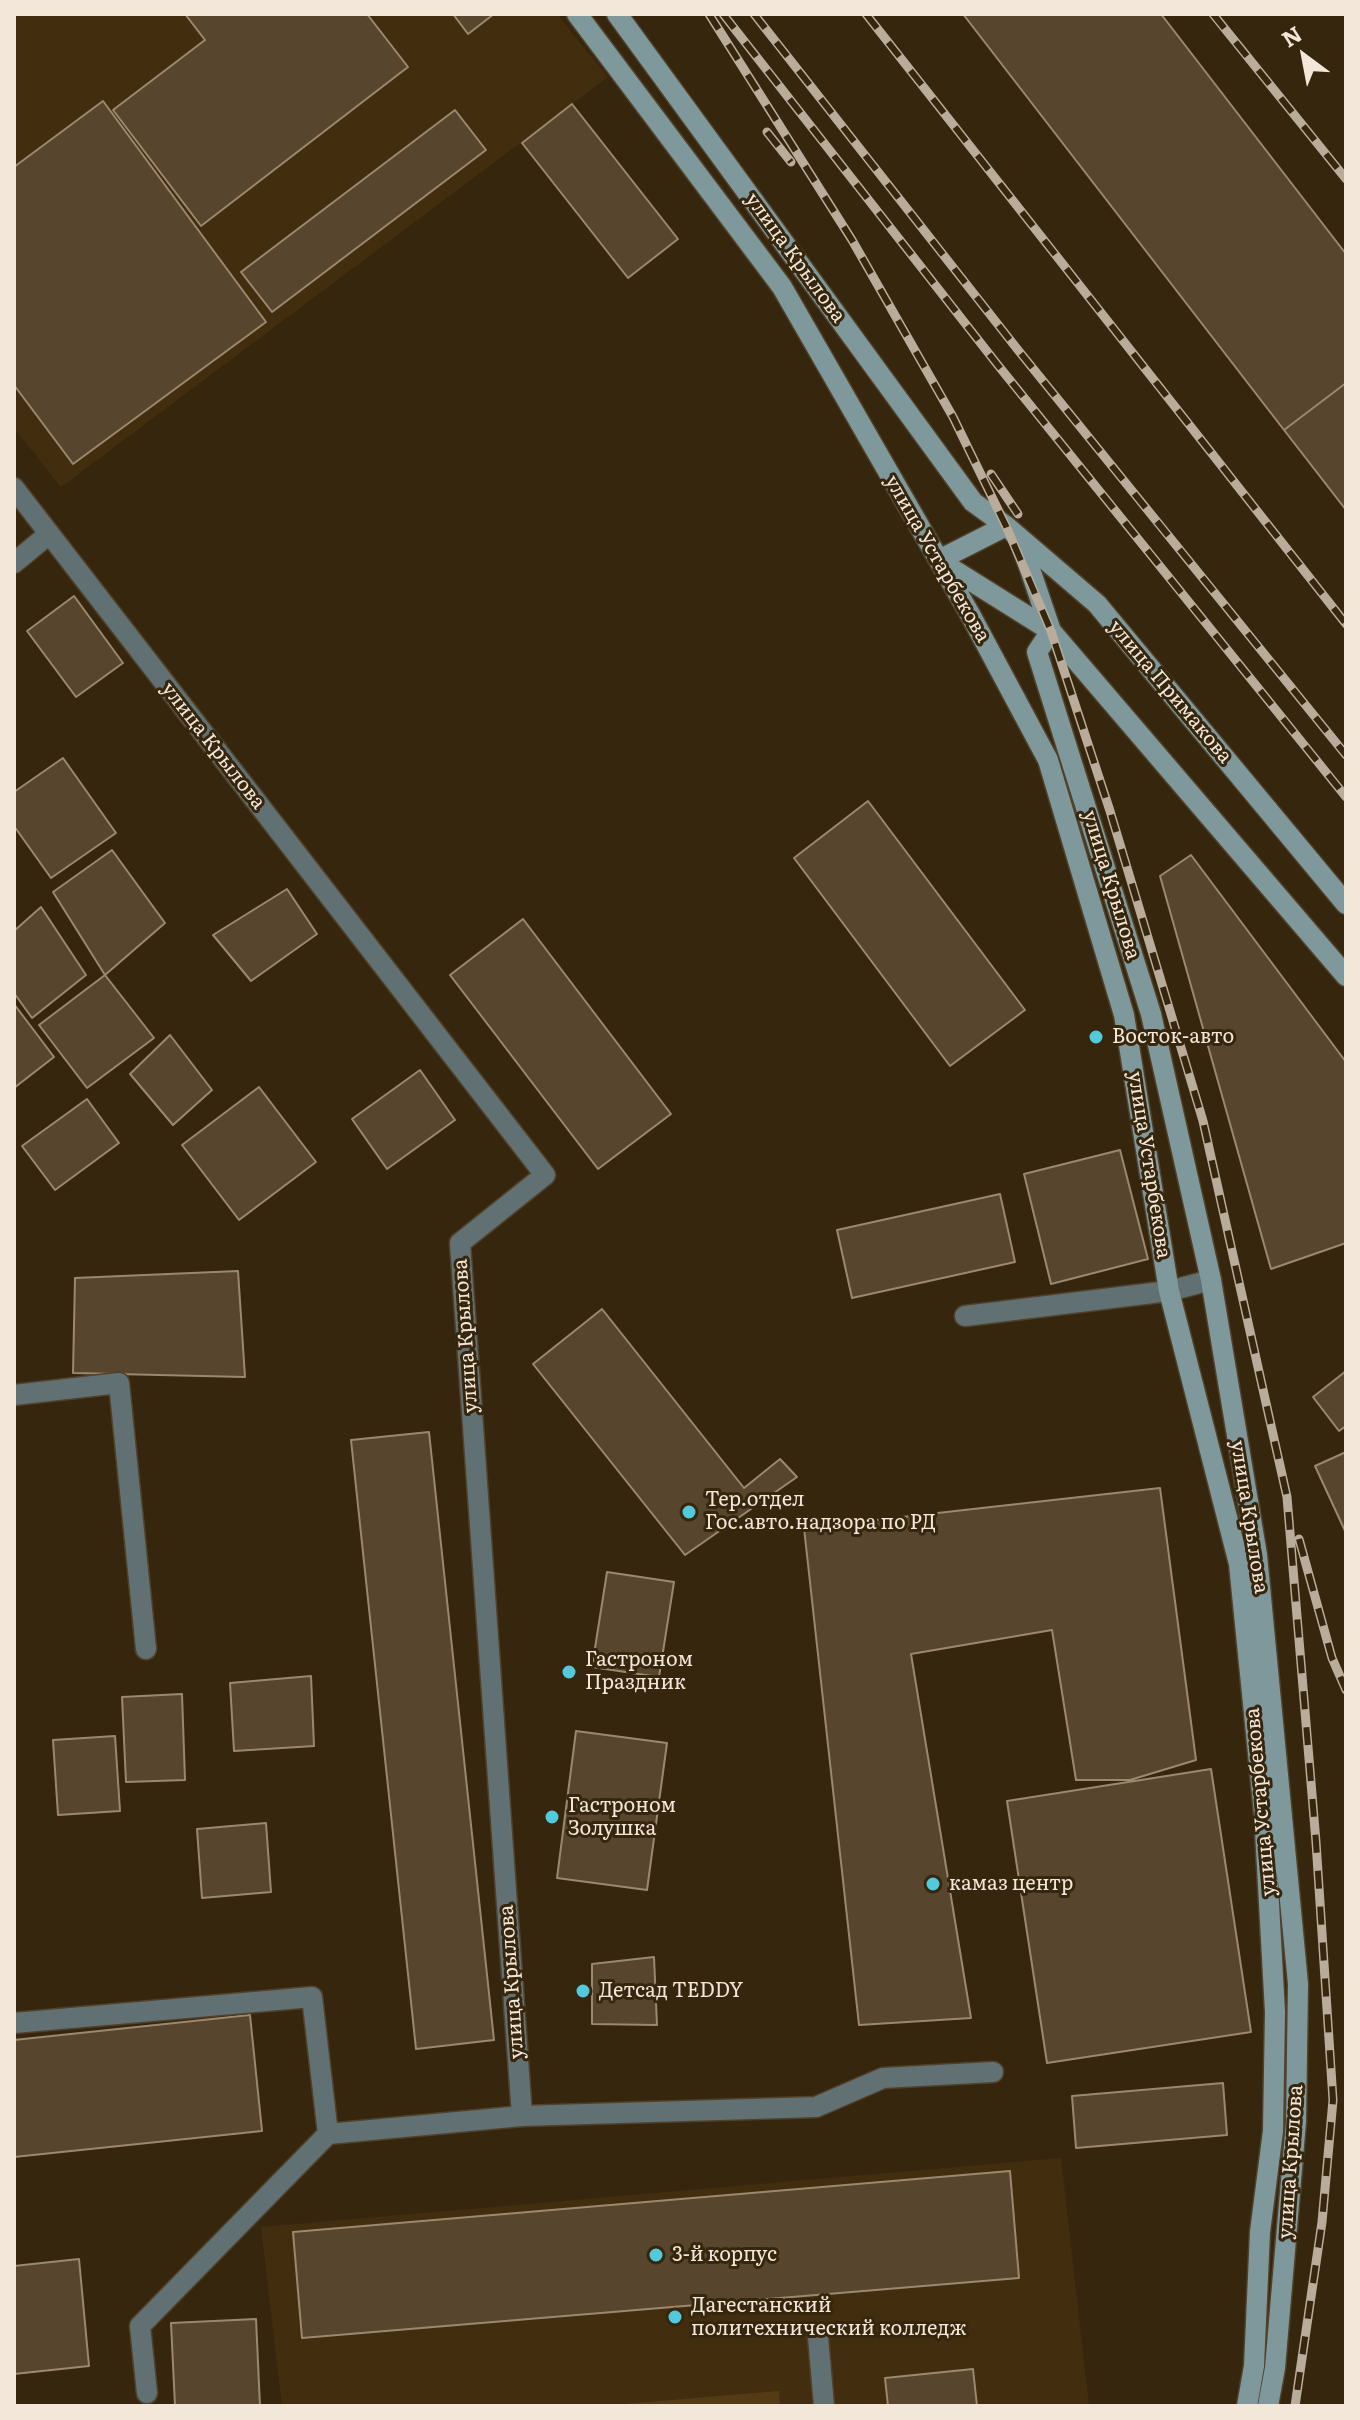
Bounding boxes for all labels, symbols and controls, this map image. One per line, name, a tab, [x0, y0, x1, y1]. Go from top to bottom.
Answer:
north arrow	[1264, 16, 1344, 96]
text: N	[1274, 16, 1308, 54]
street label: улица Крылова	[740, 188, 850, 328]
street label: улица Устарбекова	[879, 471, 995, 647]
street label: улица Примакова	[1103, 616, 1237, 768]
street label: улица Крылова	[156, 678, 270, 814]
street label: улица Крылова	[1077, 807, 1145, 963]
place label: Восток-авто	[1112, 1025, 1234, 1049]
marker: Восток-авто	[1087, 1028, 1105, 1046]
street label: улица Устарбекова	[1122, 1070, 1176, 1260]
street label: улица Крылова	[449, 1258, 483, 1414]
street label: улица Крылова	[1225, 1439, 1273, 1595]
place label: Тер.отдел Гос.авто.надзора по РД	[705, 1488, 936, 1535]
marker: Тер.отдел Гос.авто.надзора по РД	[680, 1503, 698, 1521]
place label: Гастроном Праздник	[585, 1648, 693, 1695]
marker: Гастроном Праздник	[560, 1663, 578, 1681]
street label: улица Устарбекова	[1241, 1707, 1281, 1897]
place label: Гастроном Золушка	[568, 1794, 676, 1841]
marker: Гастроном Золушка	[543, 1808, 561, 1826]
place label: камаз центр	[949, 1872, 1073, 1896]
marker: камаз центр	[924, 1875, 942, 1893]
street label: улица Крылова	[495, 1904, 529, 2060]
place label: Детсад TEDDY	[599, 1979, 743, 2003]
marker: Детсад TEDDY	[574, 1982, 592, 2000]
street label: улица Крылова	[1274, 2084, 1308, 2240]
place label: 3-й корпус	[672, 2243, 777, 2267]
marker: 3-й корпус	[647, 2246, 665, 2264]
place label: Дагестанский политехнический колледж	[691, 2294, 966, 2341]
marker: Дагестанский политехнический колледж	[666, 2308, 684, 2326]

